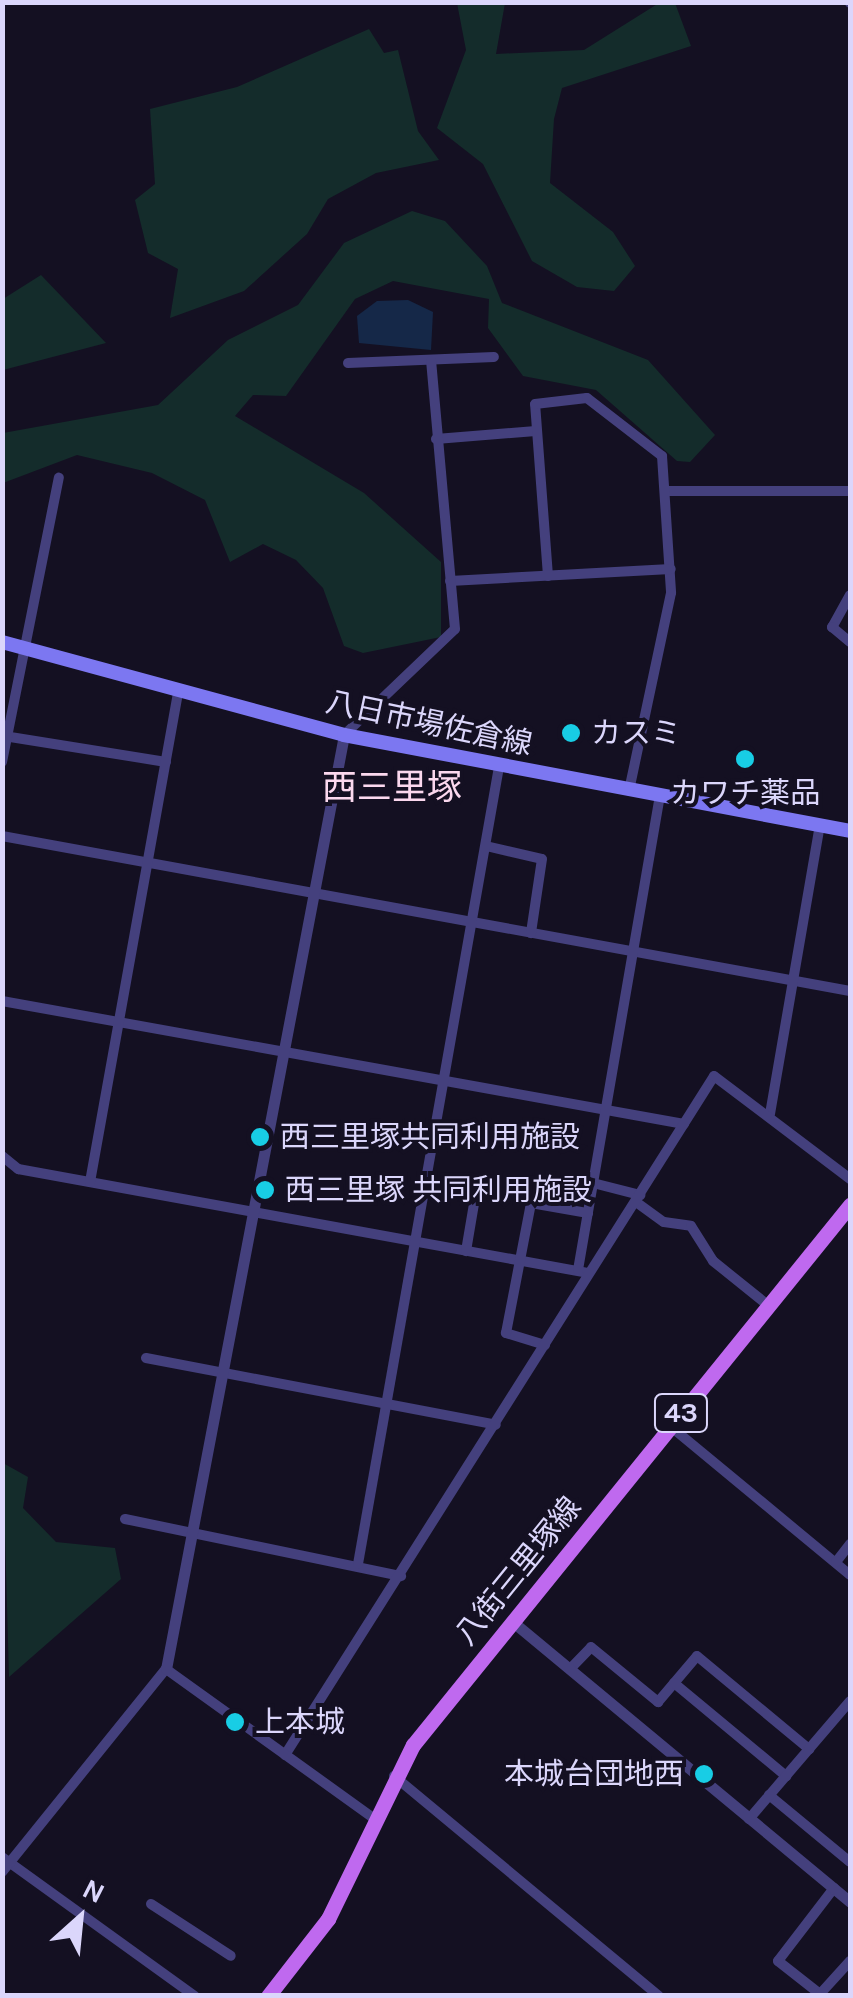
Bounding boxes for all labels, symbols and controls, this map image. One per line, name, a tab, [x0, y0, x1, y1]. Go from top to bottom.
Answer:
street label: 八日市場佐倉線	[323, 684, 535, 762]
place label: カスミ	[591, 715, 681, 751]
marker: カスミ	[560, 722, 582, 744]
marker: カワチ薬品	[734, 748, 756, 770]
district label: 西三里塚	[322, 767, 462, 809]
place label: カワチ薬品	[670, 775, 820, 811]
place label: 西三里塚共同利用施設	[280, 1119, 580, 1155]
marker: 西三里塚共同利用施設	[249, 1126, 271, 1148]
place label: 西三里塚 共同利用施設	[285, 1172, 592, 1208]
marker: 西三里塚 共同利用施設	[254, 1179, 276, 1201]
road number: 43	[654, 1390, 708, 1436]
street label: 八街三里塚線	[447, 1490, 589, 1652]
place label: 上本城	[255, 1704, 345, 1740]
marker: 上本城	[224, 1711, 246, 1733]
place label: 本城台団地西	[504, 1756, 684, 1792]
marker: 本城台団地西	[693, 1763, 715, 1785]
north arrow	[30, 1868, 130, 1968]
text: N	[77, 1872, 110, 1910]

